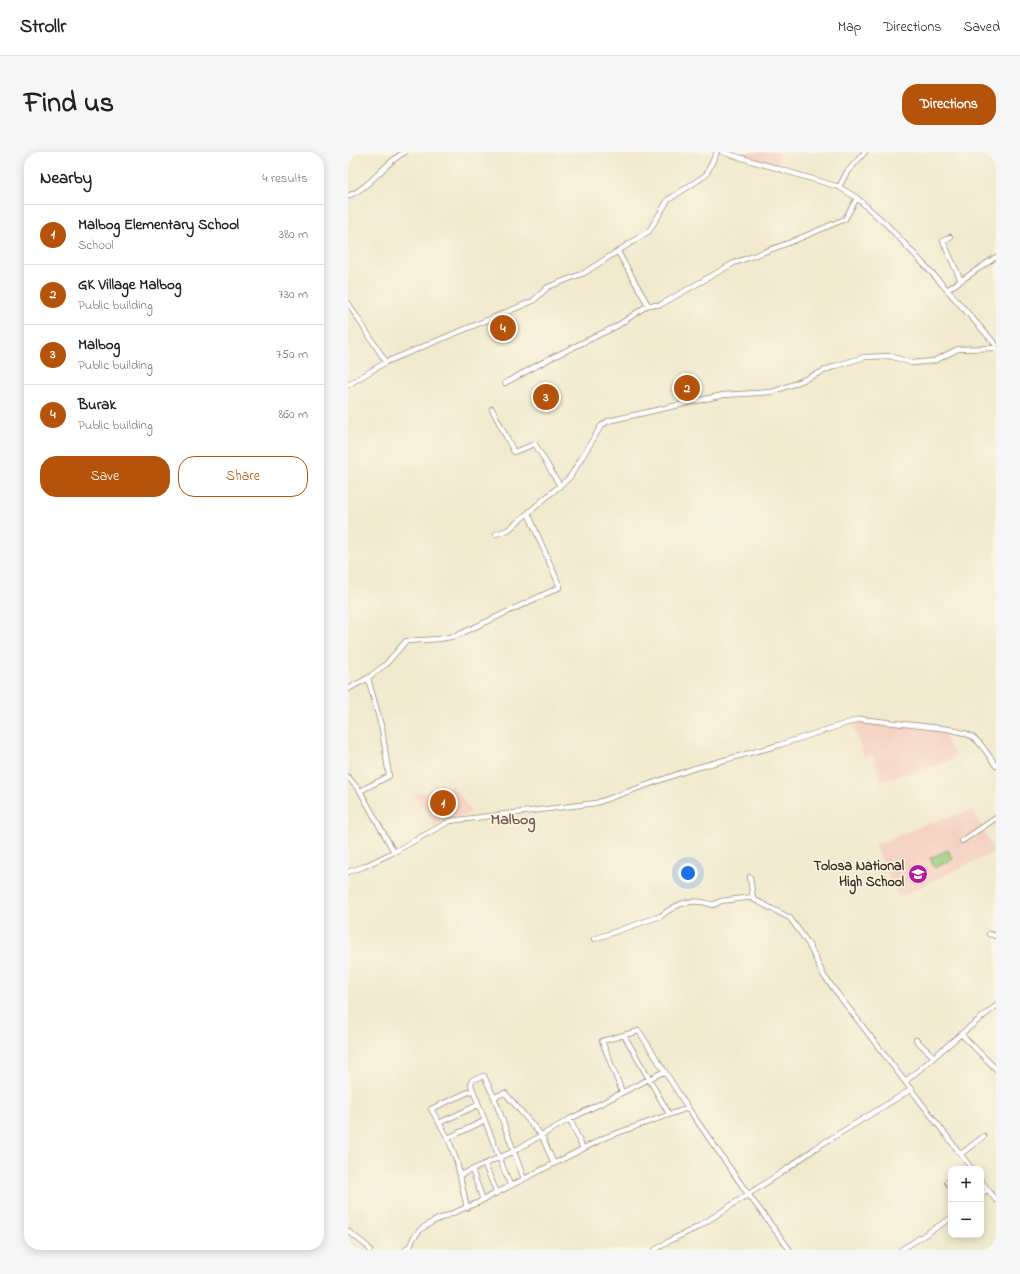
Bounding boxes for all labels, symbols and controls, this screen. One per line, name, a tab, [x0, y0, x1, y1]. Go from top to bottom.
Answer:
text: Strollr	[20, 14, 66, 41]
text: Map	[838, 17, 861, 38]
text: Directions	[883, 17, 941, 38]
text: Saved	[963, 17, 1000, 38]
text: Find us	[24, 84, 114, 125]
button: Directions	[902, 84, 996, 125]
text: Nearby	[40, 166, 92, 191]
text: 4 results	[262, 169, 308, 188]
text: Malbog Elementary School	[78, 214, 239, 236]
text: 1	[51, 225, 55, 244]
text: 380 m	[279, 225, 308, 244]
text: School	[78, 236, 114, 255]
text: GK Village Malbog	[78, 274, 182, 296]
text: 2	[50, 285, 56, 304]
text: 730 m	[278, 285, 308, 304]
text: Public building	[78, 296, 153, 315]
pin: 4	[490, 313, 516, 343]
text: Malbog	[78, 334, 120, 356]
text: 3	[50, 345, 56, 364]
text: 750 m	[276, 345, 308, 364]
text: Public building	[78, 356, 153, 375]
pin: 2	[674, 373, 700, 403]
pin: 3	[533, 382, 559, 412]
text: Burak	[78, 394, 116, 416]
text: 4	[50, 405, 56, 424]
text: 860 m	[278, 405, 308, 424]
text: Public building	[78, 416, 153, 435]
button: Save	[40, 456, 170, 497]
button: Share	[178, 456, 308, 497]
pin: 1	[430, 788, 456, 818]
district label: Malbog	[490, 808, 536, 833]
place label: Tolosa National High School	[814, 856, 905, 895]
your location	[678, 863, 698, 883]
school or university icon: Tolosa National High School	[907, 863, 929, 885]
map controls	[948, 1166, 984, 1238]
button: +	[948, 1166, 984, 1202]
button: −	[948, 1202, 984, 1238]

